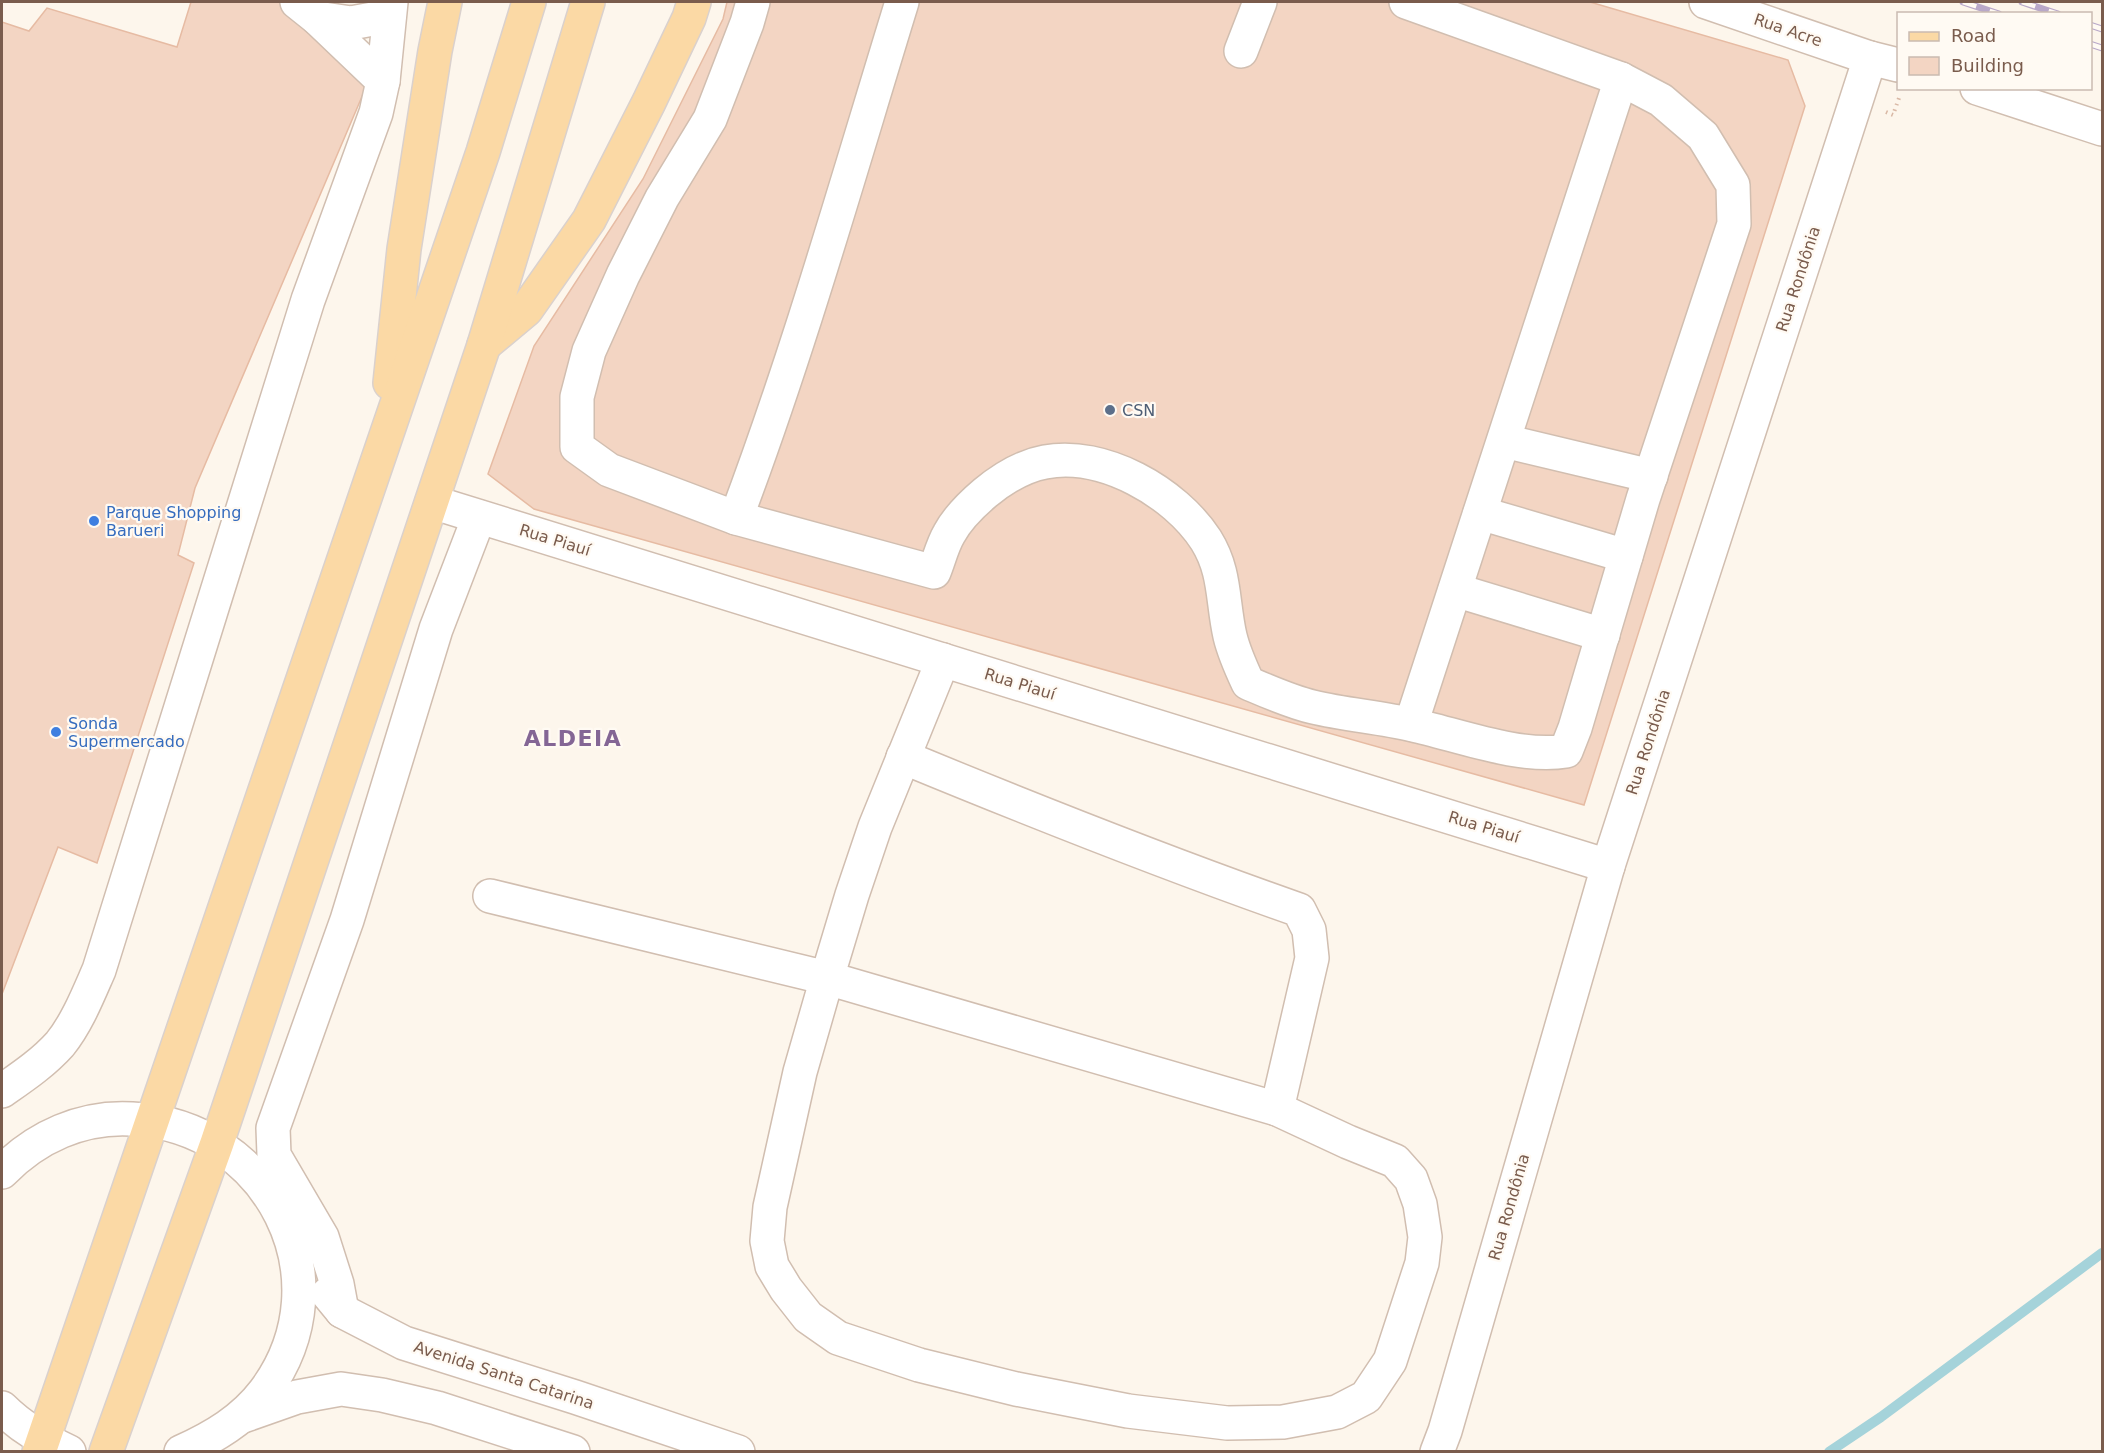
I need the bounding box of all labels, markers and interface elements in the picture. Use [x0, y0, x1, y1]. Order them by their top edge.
street label: Rua Acre [1751, 9, 1825, 51]
legend [1897, 12, 2092, 90]
text: Road [1951, 25, 1996, 46]
text: Building [1951, 55, 2024, 76]
street label: Rua Rondônia [1772, 224, 1824, 334]
place label: CSN [1122, 401, 1155, 420]
marker: CSN [1103, 403, 1117, 417]
place label: Parque Shopping Barueri [106, 503, 241, 540]
marker: Parque Shopping Barueri [87, 514, 101, 528]
street label: Rua Piauí [517, 520, 593, 560]
street label: Rua Piauí [982, 664, 1058, 704]
street label: Rua Rondônia [1622, 687, 1674, 797]
place label: Sonda Supermercado [68, 714, 185, 751]
marker: Sonda Supermercado [49, 725, 63, 739]
district label: ALDEIA [524, 726, 622, 751]
street label: Rua Piauí [1446, 807, 1522, 847]
street label: Rua Rondônia [1485, 1151, 1533, 1263]
street label: Avenida Santa Catarina [412, 1337, 596, 1413]

